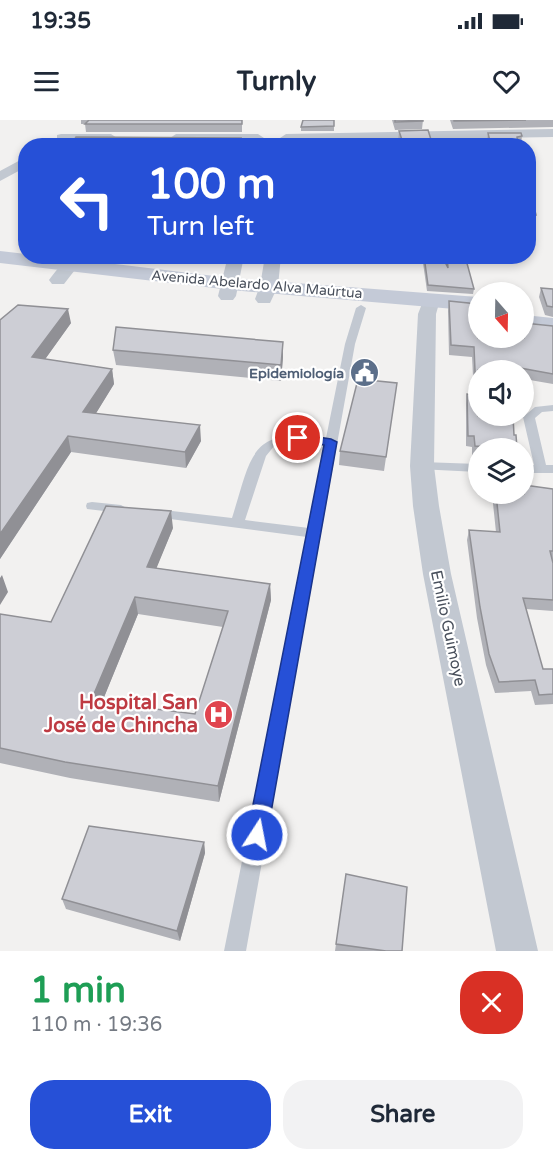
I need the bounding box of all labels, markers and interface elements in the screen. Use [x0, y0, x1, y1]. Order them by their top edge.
text: 19:35 [30, 8, 91, 34]
icon: menu [30, 65, 63, 98]
text: Turnly [237, 65, 316, 98]
icon: heart [490, 65, 523, 98]
text: 100 m [147, 159, 276, 210]
icon: left [48, 162, 126, 240]
text: Turn left [147, 210, 254, 243]
street label: Avenida Abelardo Alva Maúrtua [151, 267, 363, 302]
north arrow [468, 282, 534, 348]
map controls [468, 282, 534, 504]
public building icon: Epidemiología [349, 357, 381, 389]
button: sound [468, 360, 534, 426]
place label: Epidemiología [249, 365, 344, 382]
pin [272, 412, 323, 463]
icon: arrive [281, 421, 314, 454]
button: layers [468, 438, 534, 504]
street label: Emilio Guimoye [426, 568, 470, 688]
place label: Hospital San José de Chincha [43, 691, 198, 738]
hospital icon: Hospital San José de Chincha [203, 698, 235, 730]
position arrow [225, 803, 289, 867]
text: 1 min [30, 969, 126, 1012]
button: close [460, 971, 523, 1034]
text: 110 m · 19:36 [30, 1013, 162, 1037]
button: Exit [30, 1080, 271, 1149]
button: Share [283, 1080, 523, 1149]

